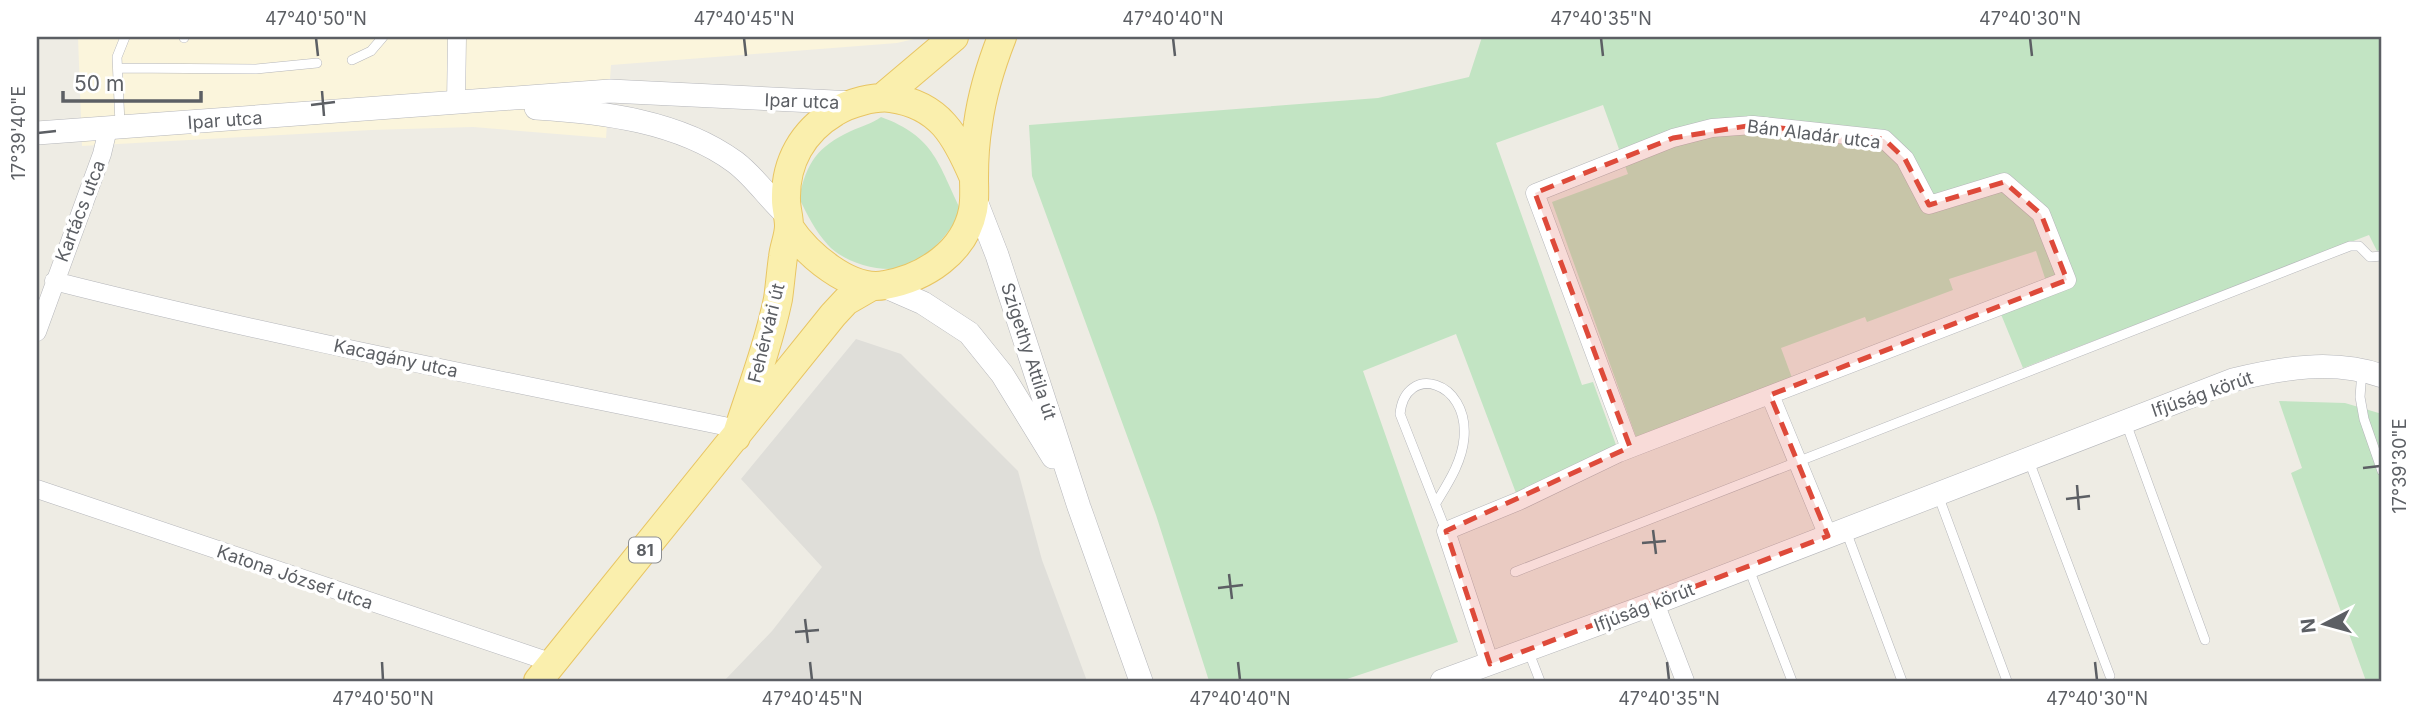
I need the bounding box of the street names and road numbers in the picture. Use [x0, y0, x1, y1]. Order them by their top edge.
street label: Ipar utca [764, 89, 840, 113]
street label: Ipar utca [187, 107, 263, 133]
street label: Bán Aladár utca [1746, 115, 1882, 153]
street label: Kartács utca [51, 157, 109, 265]
street label: Szigethy Attila út [997, 280, 1061, 422]
street label: Fehérvári út [744, 281, 789, 385]
street label: Kacagány utca [332, 335, 460, 381]
street label: Ifjúság körút [2149, 367, 2256, 421]
road number: 81 [629, 538, 661, 562]
street label: Katona József utca [214, 540, 376, 614]
street label: Ifjúság körút [1591, 578, 1697, 636]

